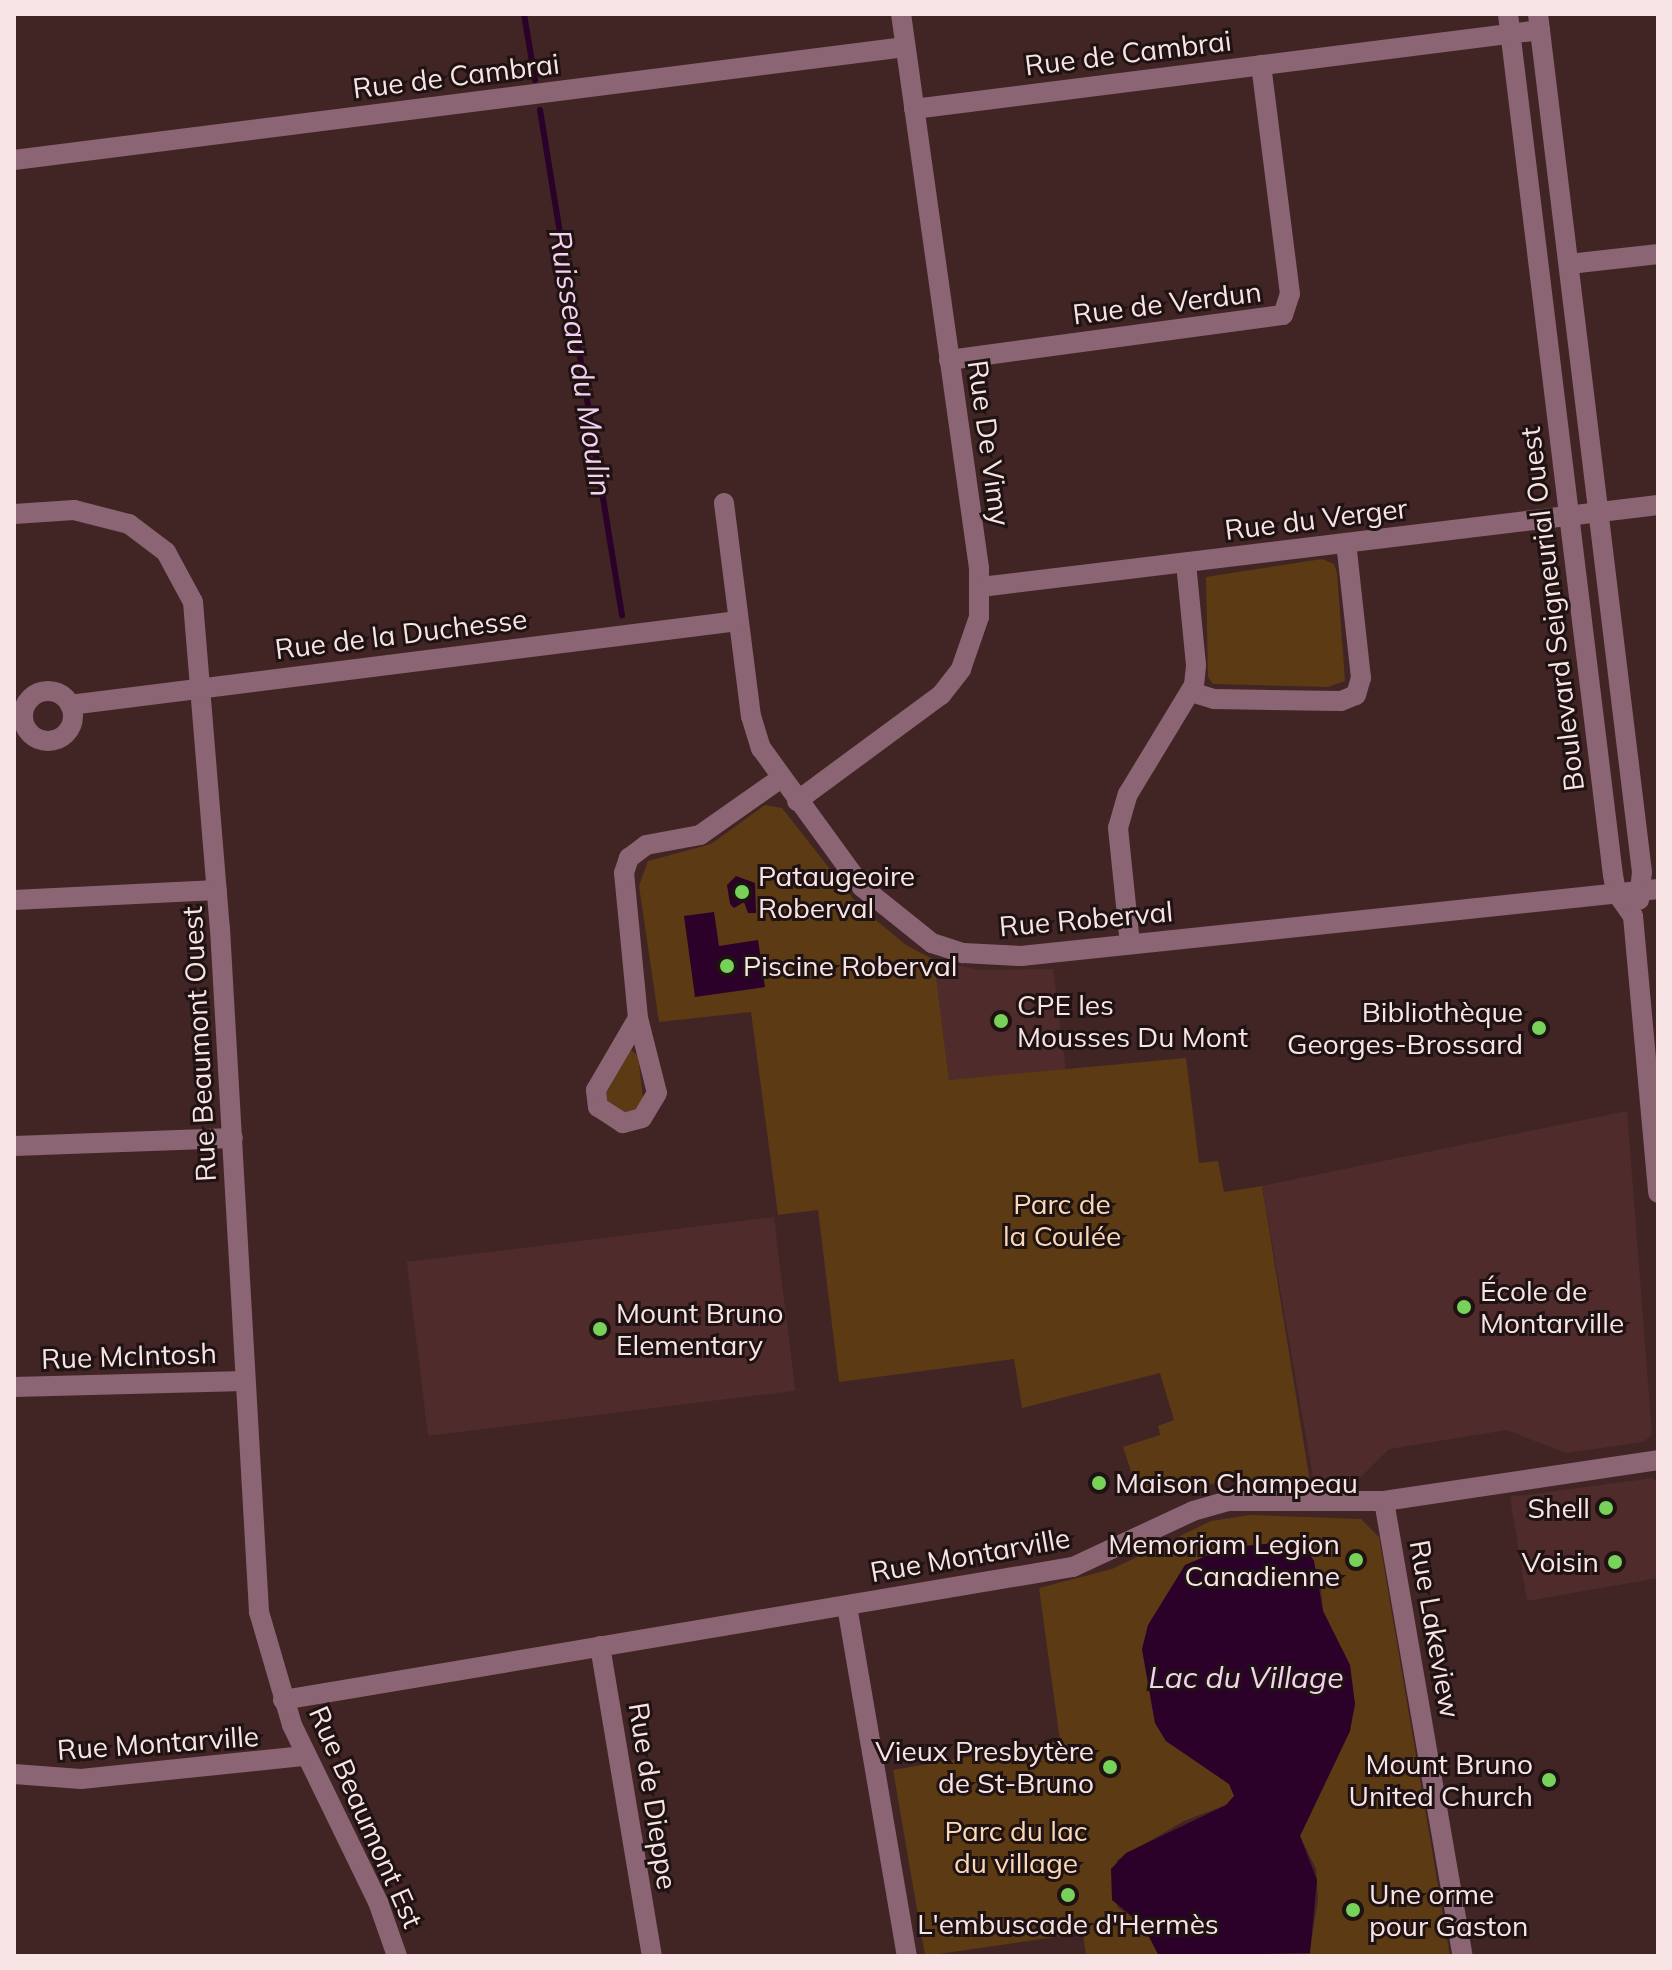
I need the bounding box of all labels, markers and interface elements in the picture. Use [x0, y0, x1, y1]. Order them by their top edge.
street label: Rue de Cambrai [1023, 24, 1233, 82]
street label: Rue de Cambrai [351, 47, 561, 105]
water label: Ruisseau du Moulin [542, 227, 620, 499]
street label: Rue de Verdun [1071, 275, 1263, 331]
street label: Rue De Vimy [961, 358, 1017, 528]
street label: Boulevard Seigneurial Ouest [1513, 425, 1591, 793]
street label: Rue du Verger [1223, 491, 1409, 547]
street label: Rue de la Duchesse [273, 602, 529, 666]
place label: Pataugeoire Roberval [758, 859, 915, 925]
marker: Pataugeoire Roberval [733, 883, 751, 901]
street label: Rue Roberval [998, 895, 1174, 943]
street label: Rue Beaumont Ouest [175, 905, 223, 1183]
place label: Piscine Roberval [743, 949, 957, 983]
marker: Piscine Roberval [718, 957, 736, 975]
place label: CPE les Mousses Du Mont [1017, 988, 1248, 1054]
place label: Bibliothèque Georges-Brossard [1287, 995, 1523, 1061]
marker: CPE les Mousses Du Mont [992, 1012, 1010, 1030]
marker: Bibliothèque Georges-Brossard [1530, 1019, 1548, 1037]
park label: Parc de la Coulée [1003, 1187, 1121, 1253]
place label: École de Montarville [1480, 1274, 1624, 1340]
place label: Mount Bruno Elementary [616, 1296, 783, 1362]
marker: École de Montarville [1455, 1298, 1473, 1316]
marker: Mount Bruno Elementary [591, 1320, 609, 1338]
street label: Rue McIntosh [41, 1336, 217, 1376]
place label: Maison Champeau [1115, 1466, 1358, 1500]
marker: Maison Champeau [1090, 1474, 1108, 1492]
place label: Shell [1528, 1491, 1590, 1525]
marker: Shell [1597, 1499, 1615, 1517]
street label: Rue Montarville [868, 1521, 1072, 1589]
place label: Memoriam Legion Canadienne [1108, 1527, 1340, 1593]
street label: Rue Lakeview [1403, 1537, 1467, 1721]
place label: Voisin [1521, 1545, 1599, 1579]
marker: Memoriam Legion Canadienne [1347, 1551, 1365, 1569]
marker: Voisin [1606, 1553, 1624, 1571]
water label: Lac du Village [1149, 1659, 1343, 1695]
street label: Rue de Dieppe [622, 1700, 684, 1892]
street label: Rue Beaumont Est [302, 1701, 430, 1933]
street label: Rue Montarville [56, 1719, 260, 1767]
place label: Vieux Presbytère de St-Bruno [875, 1734, 1094, 1800]
place label: Mount Bruno United Church [1349, 1747, 1533, 1813]
marker: Vieux Presbytère de St-Bruno [1101, 1758, 1119, 1776]
marker: Mount Bruno United Church [1540, 1771, 1558, 1789]
park label: Parc du lac du village [944, 1814, 1088, 1880]
place label: Une orme pour Gaston [1369, 1877, 1528, 1943]
marker: L'embuscade d'Hermès [1059, 1886, 1077, 1904]
marker: Une orme pour Gaston [1344, 1901, 1362, 1919]
place label: L'embuscade d'Hermès [917, 1907, 1219, 1941]

